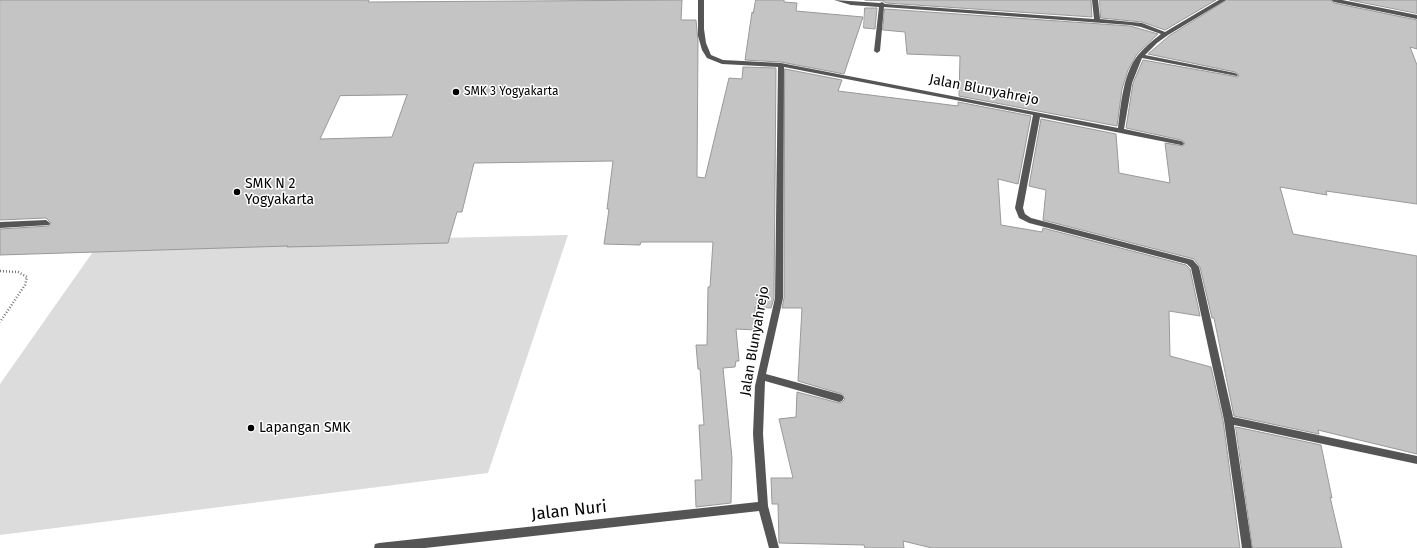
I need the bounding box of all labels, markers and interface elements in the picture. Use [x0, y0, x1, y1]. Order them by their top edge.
street label: Jalan Blunyahrejo [928, 71, 1040, 109]
place label: SMK 3 Yogyakarta [464, 85, 558, 99]
marker: SMK 3 Yogyakarta [451, 87, 461, 97]
place label: SMK N 2 Yogyakarta [245, 176, 314, 208]
marker: SMK N 2 Yogyakarta [232, 187, 242, 197]
street label: Jalan Blunyahrejo [737, 285, 773, 397]
place label: Lapangan SMK [259, 420, 351, 436]
marker: Lapangan SMK [246, 423, 256, 433]
street label: Jalan Nuri [530, 497, 608, 525]

